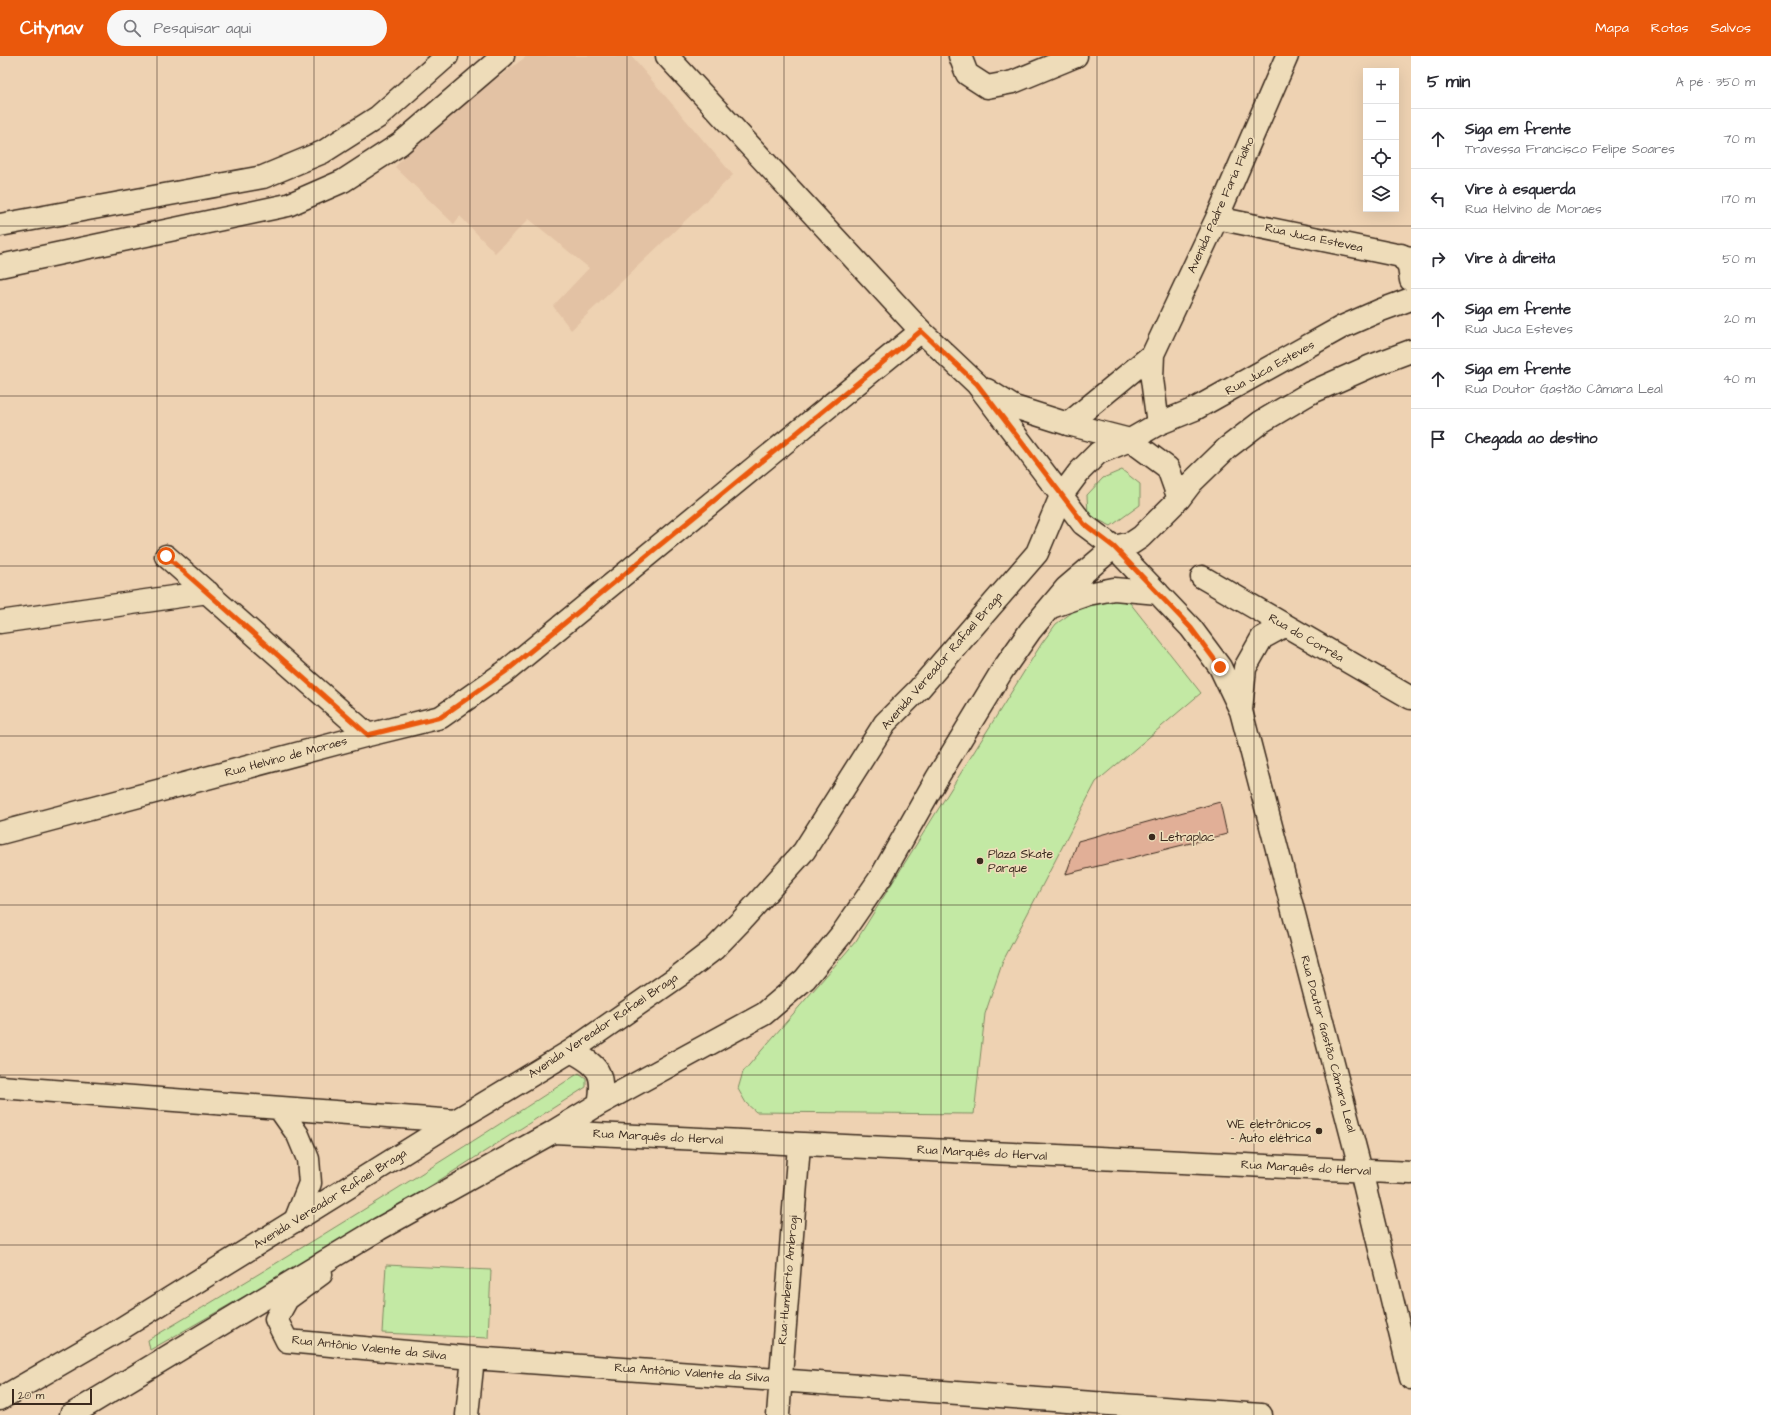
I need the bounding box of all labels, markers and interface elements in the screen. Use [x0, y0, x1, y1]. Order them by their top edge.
search box [107, 10, 387, 46]
text: Citynav [20, 15, 83, 42]
icon: search [121, 17, 143, 39]
text: Pesquisar aqui [153, 18, 251, 39]
text: Mapa [1595, 18, 1629, 38]
text: Rotas [1651, 18, 1689, 38]
text: Salvos [1711, 18, 1751, 38]
map controls [1363, 68, 1399, 212]
button: + [1363, 68, 1399, 104]
text: 5 min [1427, 70, 1470, 94]
text: A pé · 350 m [1676, 73, 1755, 91]
button: − [1363, 104, 1399, 140]
text: Siga em frente [1465, 119, 1571, 140]
icon: ahead [1427, 128, 1449, 150]
text: 70 m [1723, 130, 1755, 148]
street label: Avenida Padre Faria Fialho [1183, 134, 1259, 276]
button: locate [1363, 140, 1399, 176]
text: Travessa Francisco Felipe Soares [1465, 140, 1675, 158]
button: layers [1363, 176, 1399, 212]
text: Vire à esquerda [1465, 179, 1575, 200]
icon: left [1427, 188, 1449, 210]
text: 170 m [1722, 190, 1755, 208]
text: Rua Helvino de Moraes [1465, 200, 1602, 218]
street label: Rua Juca Estevea [1263, 219, 1365, 257]
icon: right [1427, 248, 1449, 270]
text: Vire à direita [1465, 248, 1555, 269]
text: 50 m [1722, 250, 1755, 268]
text: Siga em frente [1465, 299, 1571, 320]
icon: ahead [1427, 308, 1449, 330]
text: 20 m [1724, 310, 1755, 328]
text: Rua Juca Esteves [1465, 320, 1573, 338]
street label: Rua Juca Esteves [1222, 336, 1318, 400]
text: Siga em frente [1465, 359, 1571, 380]
icon: ahead [1427, 368, 1449, 390]
text: 40 m [1723, 370, 1755, 388]
text: Rua Doutor Gastão Câmara Leal [1465, 380, 1663, 398]
icon: arrive [1427, 428, 1449, 450]
text: Chegada ao destino [1465, 428, 1598, 449]
route start [157, 547, 175, 565]
street label: Avenida Vereador Rafael Braga [877, 588, 1007, 734]
street label: Rua do Corrêa [1265, 610, 1347, 666]
route end [1211, 658, 1229, 676]
street label: Rua Helvino de Moraes [223, 732, 349, 782]
place label: Letraplac [1160, 829, 1215, 846]
marker: Letraplac [1147, 832, 1157, 842]
place label: Plaza Skate Parque [988, 846, 1054, 877]
marker: Plaza Skate Parque [975, 856, 985, 866]
street label: Rua Doutor Gastão Câmara Leal [1296, 954, 1360, 1134]
street label: Avenida Vereador Rafael Braga [525, 969, 682, 1083]
place label: WE eletrônicos - Auto elétrica [1227, 1116, 1311, 1147]
street label: Rua Marquês do Herval [593, 1125, 724, 1149]
marker: WE eletrônicos - Auto elétrica [1314, 1126, 1324, 1136]
street label: Rua Marquês do Herval [917, 1141, 1048, 1165]
street label: Avenida Vereador Rafael Braga [250, 1145, 410, 1254]
street label: Rua Marquês do Herval [1241, 1156, 1372, 1180]
street label: Rua Humberto Ambrogi [774, 1214, 803, 1345]
street label: Rua Antônio Valente da Silva [291, 1331, 447, 1365]
street label: Rua Antônio Valente da Silva [614, 1359, 770, 1387]
scale bar [12, 1387, 92, 1406]
text: 20 m [18, 1388, 44, 1403]

